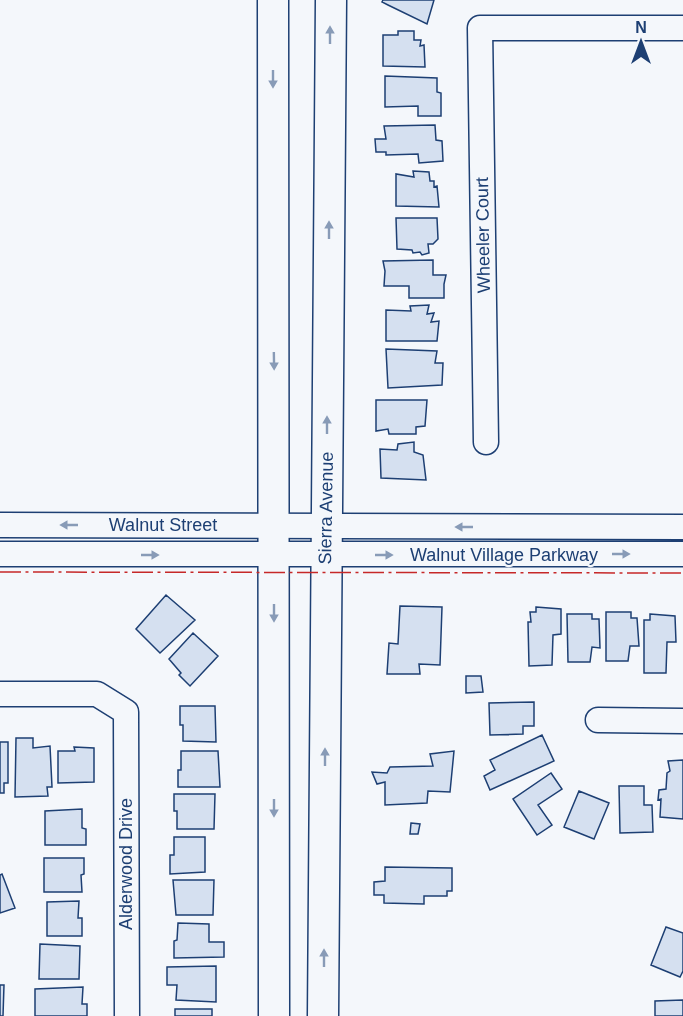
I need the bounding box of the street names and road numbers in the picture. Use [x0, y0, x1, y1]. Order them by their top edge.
street label: Wheeler Court [472, 177, 494, 293]
street label: Sierra Avenue [315, 451, 337, 565]
street label: Walnut Street [109, 515, 217, 535]
street label: Walnut Village Parkway [410, 545, 598, 565]
street label: Alderwood Drive [116, 798, 136, 930]

